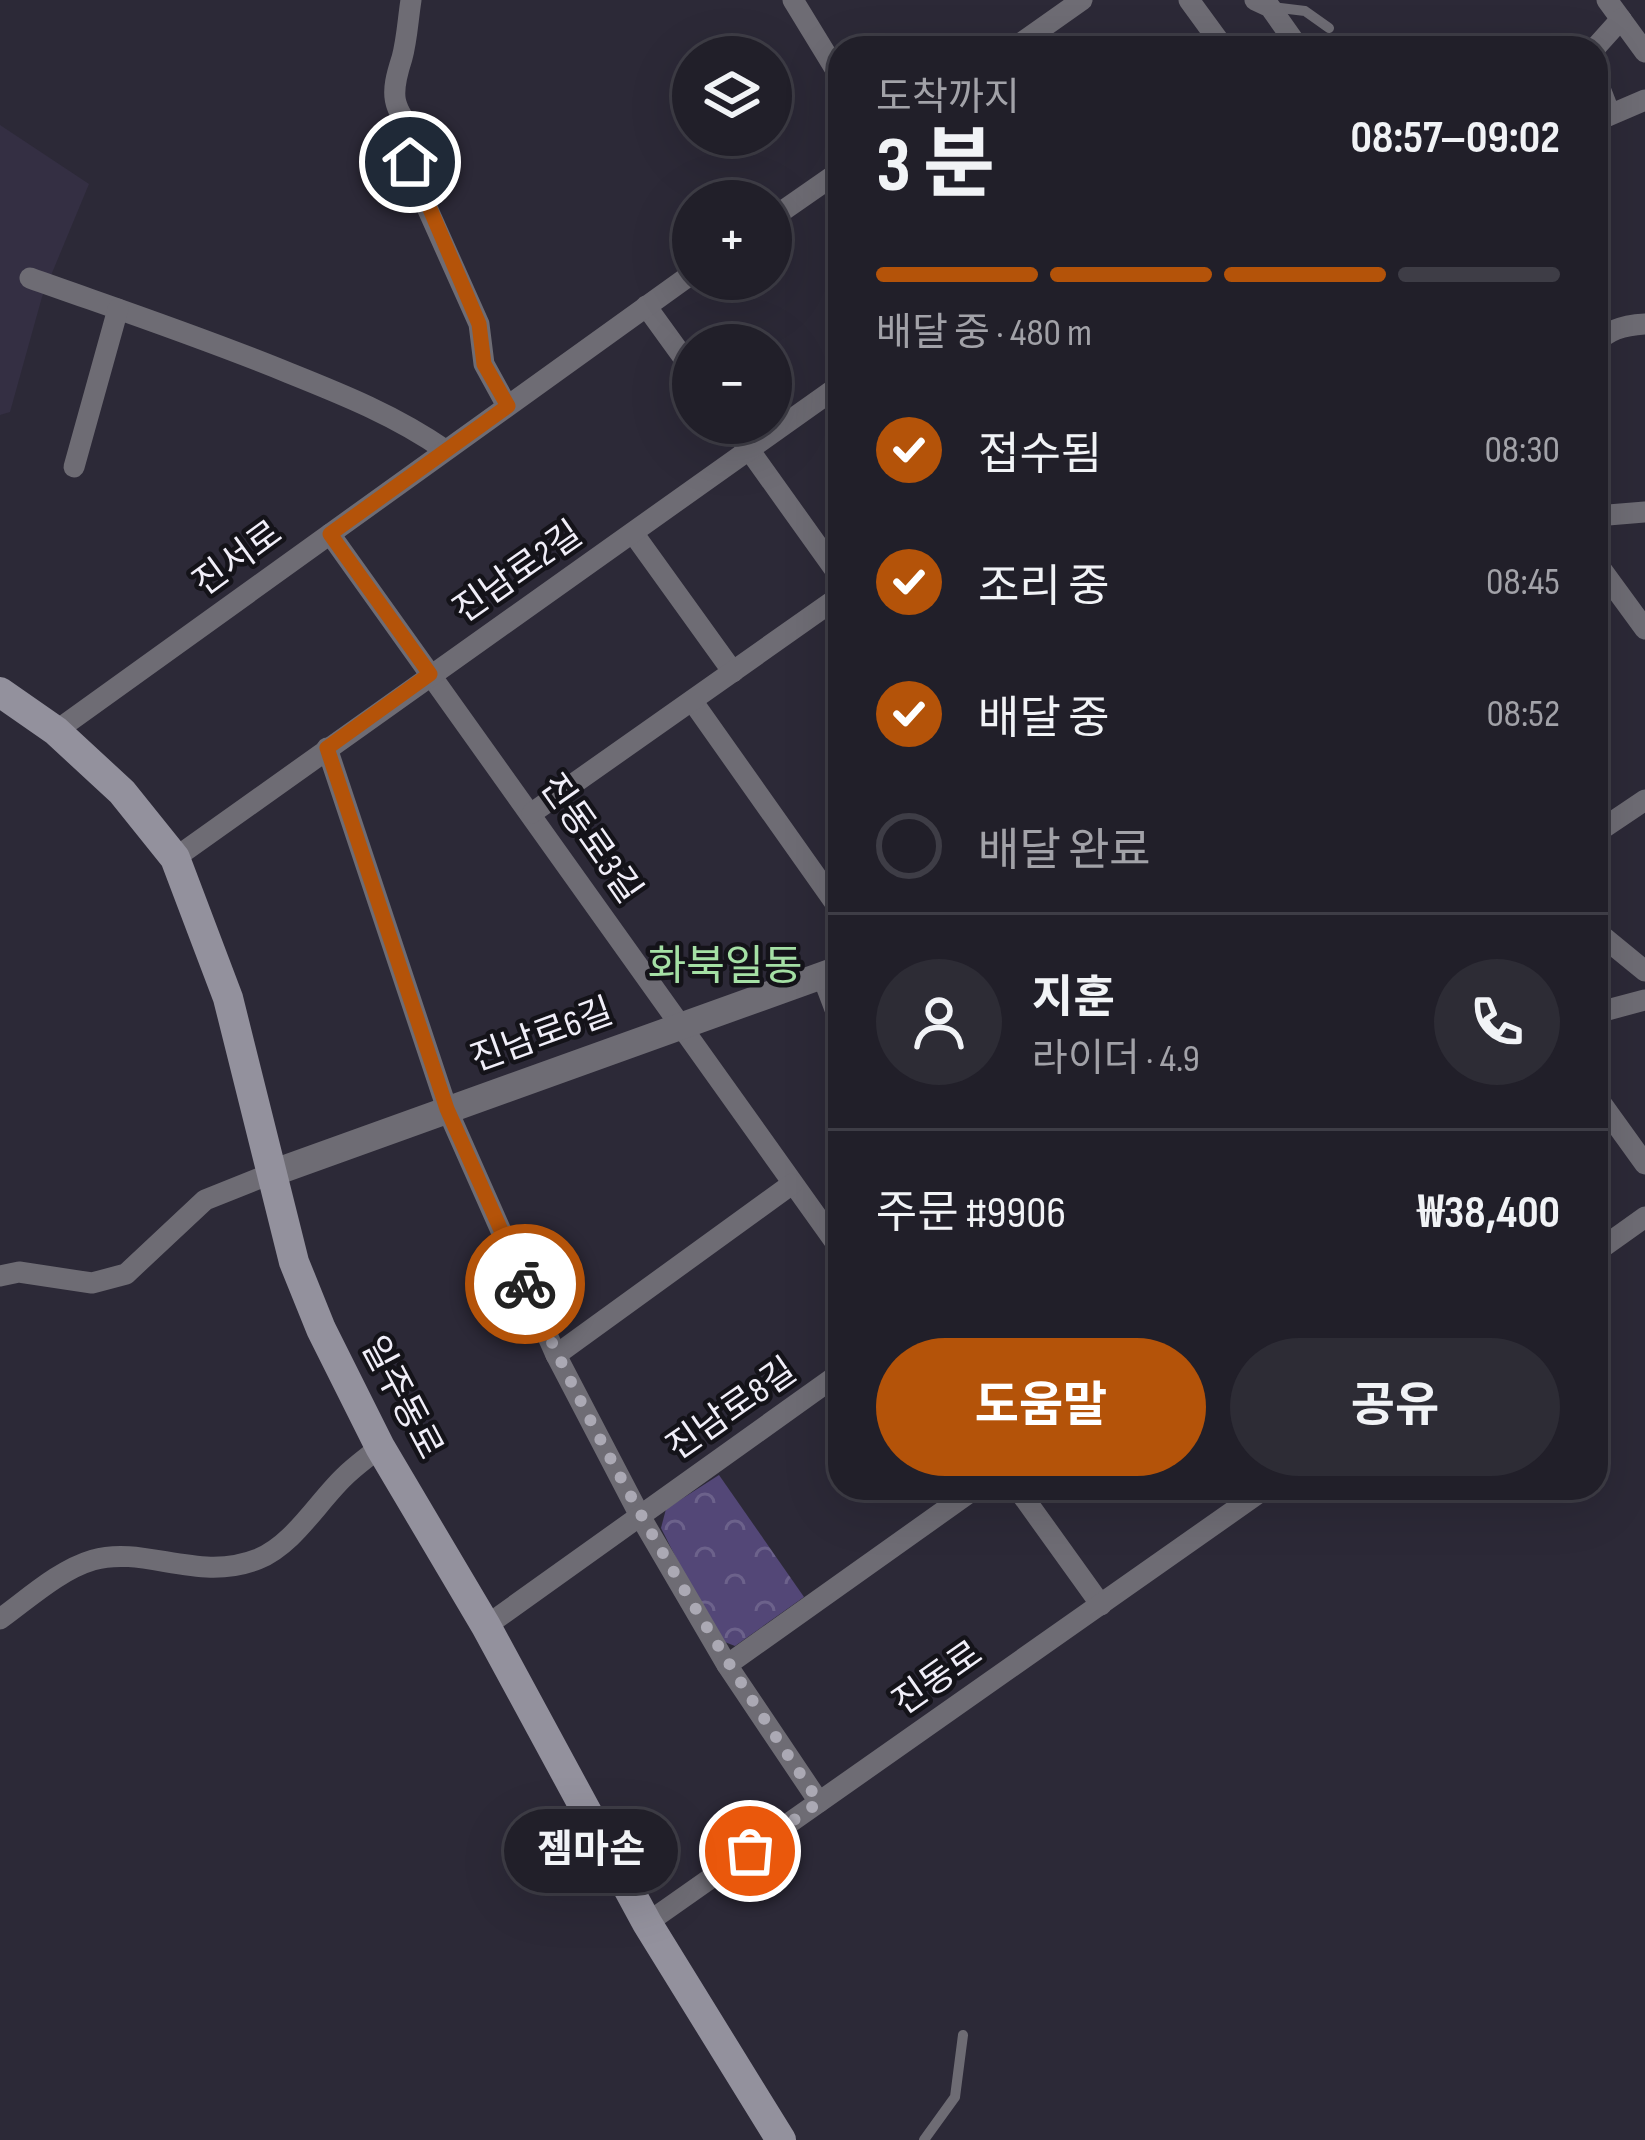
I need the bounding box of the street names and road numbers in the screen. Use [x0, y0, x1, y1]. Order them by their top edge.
street label: 진서로 [185, 512, 291, 606]
street label: 진남로2길 [445, 513, 591, 633]
street label: 진동로3길 [530, 766, 650, 912]
street label: 진남로6길 [465, 990, 619, 1082]
street label: 일주동로 [351, 1329, 451, 1467]
street label: 진남로8길 [659, 1350, 805, 1470]
street label: 진동로 [885, 1633, 991, 1725]

